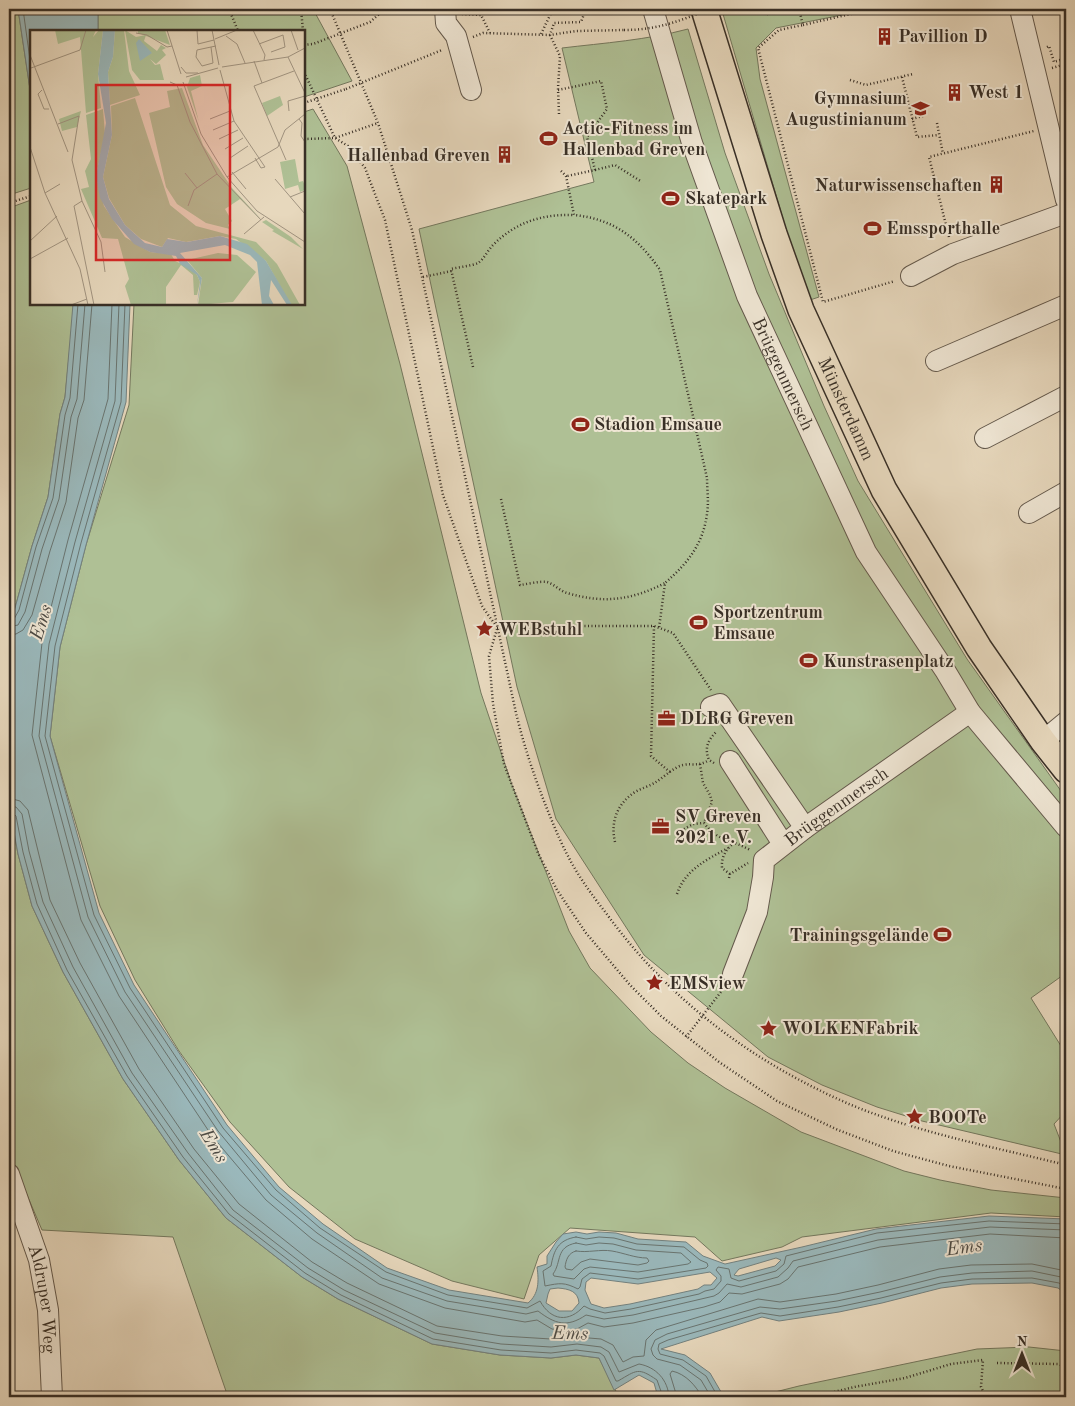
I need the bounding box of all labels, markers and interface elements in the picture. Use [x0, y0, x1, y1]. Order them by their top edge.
building icon: Pavillion D [874, 26, 894, 46]
place label: Pavillion D [898, 28, 988, 46]
inset map [30, 30, 305, 305]
building icon: West 1 [944, 82, 964, 102]
place label: West 1 [968, 84, 1024, 102]
place label: Gymnasium Augustinianum [785, 90, 907, 129]
school or university icon: Gymnasium Augustinianum [911, 98, 931, 118]
place label: Actic-Fitness im Hallenbad Greven [562, 120, 705, 159]
sports icon: Actic-Fitness im Hallenbad Greven [538, 128, 558, 148]
building icon: Hallenbad Greven [494, 145, 514, 165]
place label: Hallenbad Greven [347, 147, 490, 165]
building icon: Naturwissenschaften [986, 175, 1006, 195]
place label: Naturwissenschaften [815, 177, 982, 195]
sports icon: Skatepark [661, 188, 681, 208]
place label: Skatepark [685, 190, 767, 208]
sports icon: Emssporthalle [862, 218, 882, 238]
place label: Emssporthalle [886, 220, 1000, 238]
street label: Brüggenmersch [748, 315, 816, 434]
street label: Münsterdamm [814, 355, 877, 463]
sports icon: Stadion Emsaue [570, 414, 590, 434]
place label: Stadion Emsaue [594, 416, 722, 434]
water label: Ems [28, 602, 57, 644]
place label: Sportzentrum Emsaue [713, 604, 823, 643]
sports icon: Sportzentrum Emsaue [689, 612, 709, 632]
place icon: WEBstuhl [474, 619, 494, 639]
place label: WEBstuhl [498, 621, 583, 639]
sports icon: Kunstrasenplatz [799, 651, 819, 671]
place label: Kunstrasenplatz [823, 653, 954, 671]
office icon: DLRG Greven [656, 708, 676, 728]
place label: DLRG Greven [680, 710, 794, 728]
street label: Brüggenmersch [782, 764, 892, 850]
place label: SV Greven 2021 e.V. [675, 808, 761, 847]
office icon: SV Greven 2021 e.V. [651, 816, 671, 836]
sports icon: Trainingsgelände [933, 925, 953, 945]
place label: Trainingsgelände [789, 927, 929, 945]
place icon: EMSview [645, 973, 665, 993]
place label: EMSview [669, 975, 746, 993]
place icon: WOLKENFabrik [758, 1018, 778, 1038]
place label: WOLKENFabrik [782, 1020, 918, 1038]
place icon: BOOTe [904, 1107, 924, 1127]
place label: BOOTe [928, 1109, 987, 1127]
water label: Ems [195, 1125, 231, 1167]
water label: Ems [944, 1237, 984, 1261]
street label: Aldruper Weg [24, 1242, 58, 1354]
water label: Ems [550, 1325, 588, 1344]
north arrow [998, 1328, 1048, 1378]
text: N [1017, 1335, 1028, 1349]

